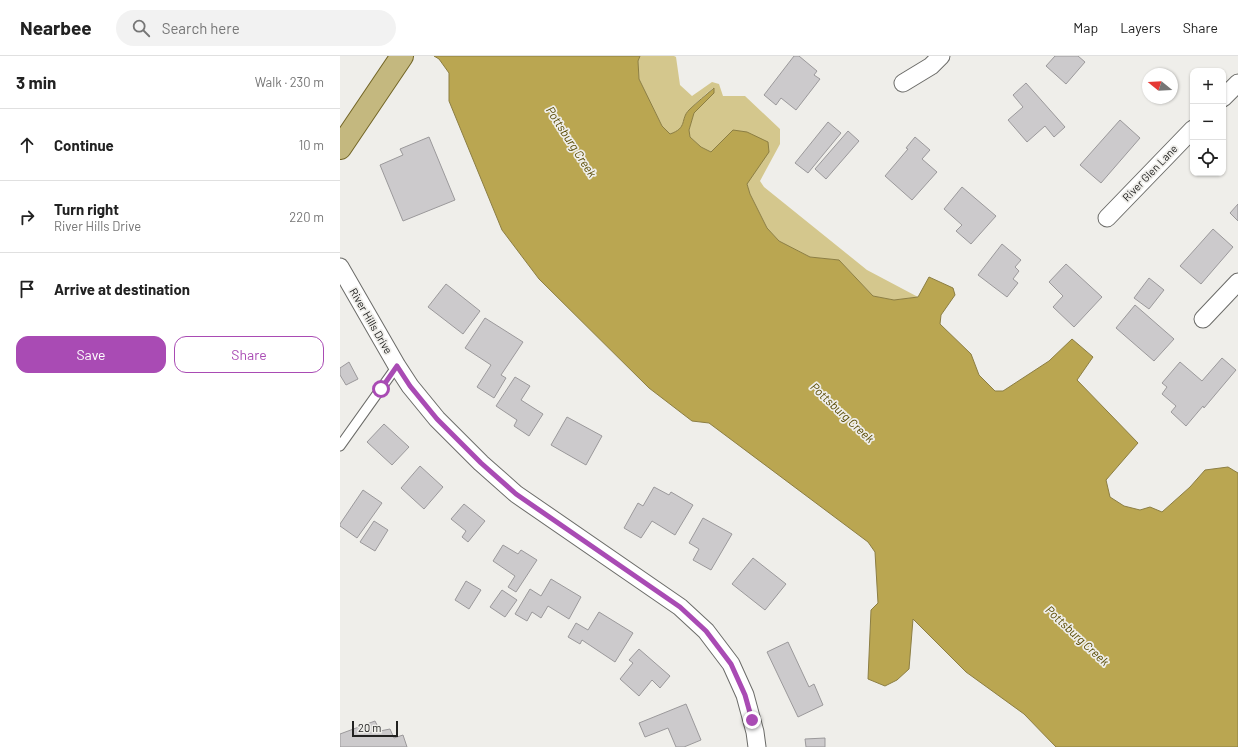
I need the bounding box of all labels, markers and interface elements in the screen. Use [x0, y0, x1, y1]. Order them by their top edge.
search box [116, 10, 396, 46]
text: Nearbee [20, 16, 92, 39]
icon: search [130, 17, 152, 39]
text: Search here [162, 19, 240, 37]
text: Map [1073, 19, 1098, 36]
text: Layers [1120, 19, 1161, 36]
text: Share [1183, 19, 1218, 36]
north arrow [1142, 68, 1178, 104]
map controls [1190, 68, 1226, 176]
button: + [1190, 68, 1226, 104]
text: 3 min [16, 72, 56, 92]
text: Walk · 230 m [255, 74, 324, 90]
water label: Pottsburg Creek [544, 103, 600, 180]
button: − [1190, 104, 1226, 140]
icon: ahead [16, 134, 38, 156]
text: Continue [54, 136, 114, 154]
text: 10 m [299, 137, 324, 153]
button: locate [1190, 140, 1226, 176]
street label: River Glen Lane [1119, 142, 1180, 204]
text: Turn right [54, 200, 119, 218]
icon: right [16, 206, 38, 228]
text: 220 m [289, 209, 324, 225]
text: River Hills Drive [54, 218, 141, 234]
icon: arrive [16, 278, 38, 300]
text: Arrive at destination [54, 280, 190, 298]
street label: River Hills Drive [347, 286, 396, 356]
button: Save [16, 336, 166, 373]
button: Share [174, 336, 324, 373]
water label: Pottsburg Creek [808, 379, 877, 445]
route start [372, 380, 390, 398]
water label: Pottsburg Creek [1043, 602, 1112, 668]
route end [743, 711, 761, 729]
scale bar [352, 719, 398, 738]
text: 20 m [358, 721, 381, 734]

